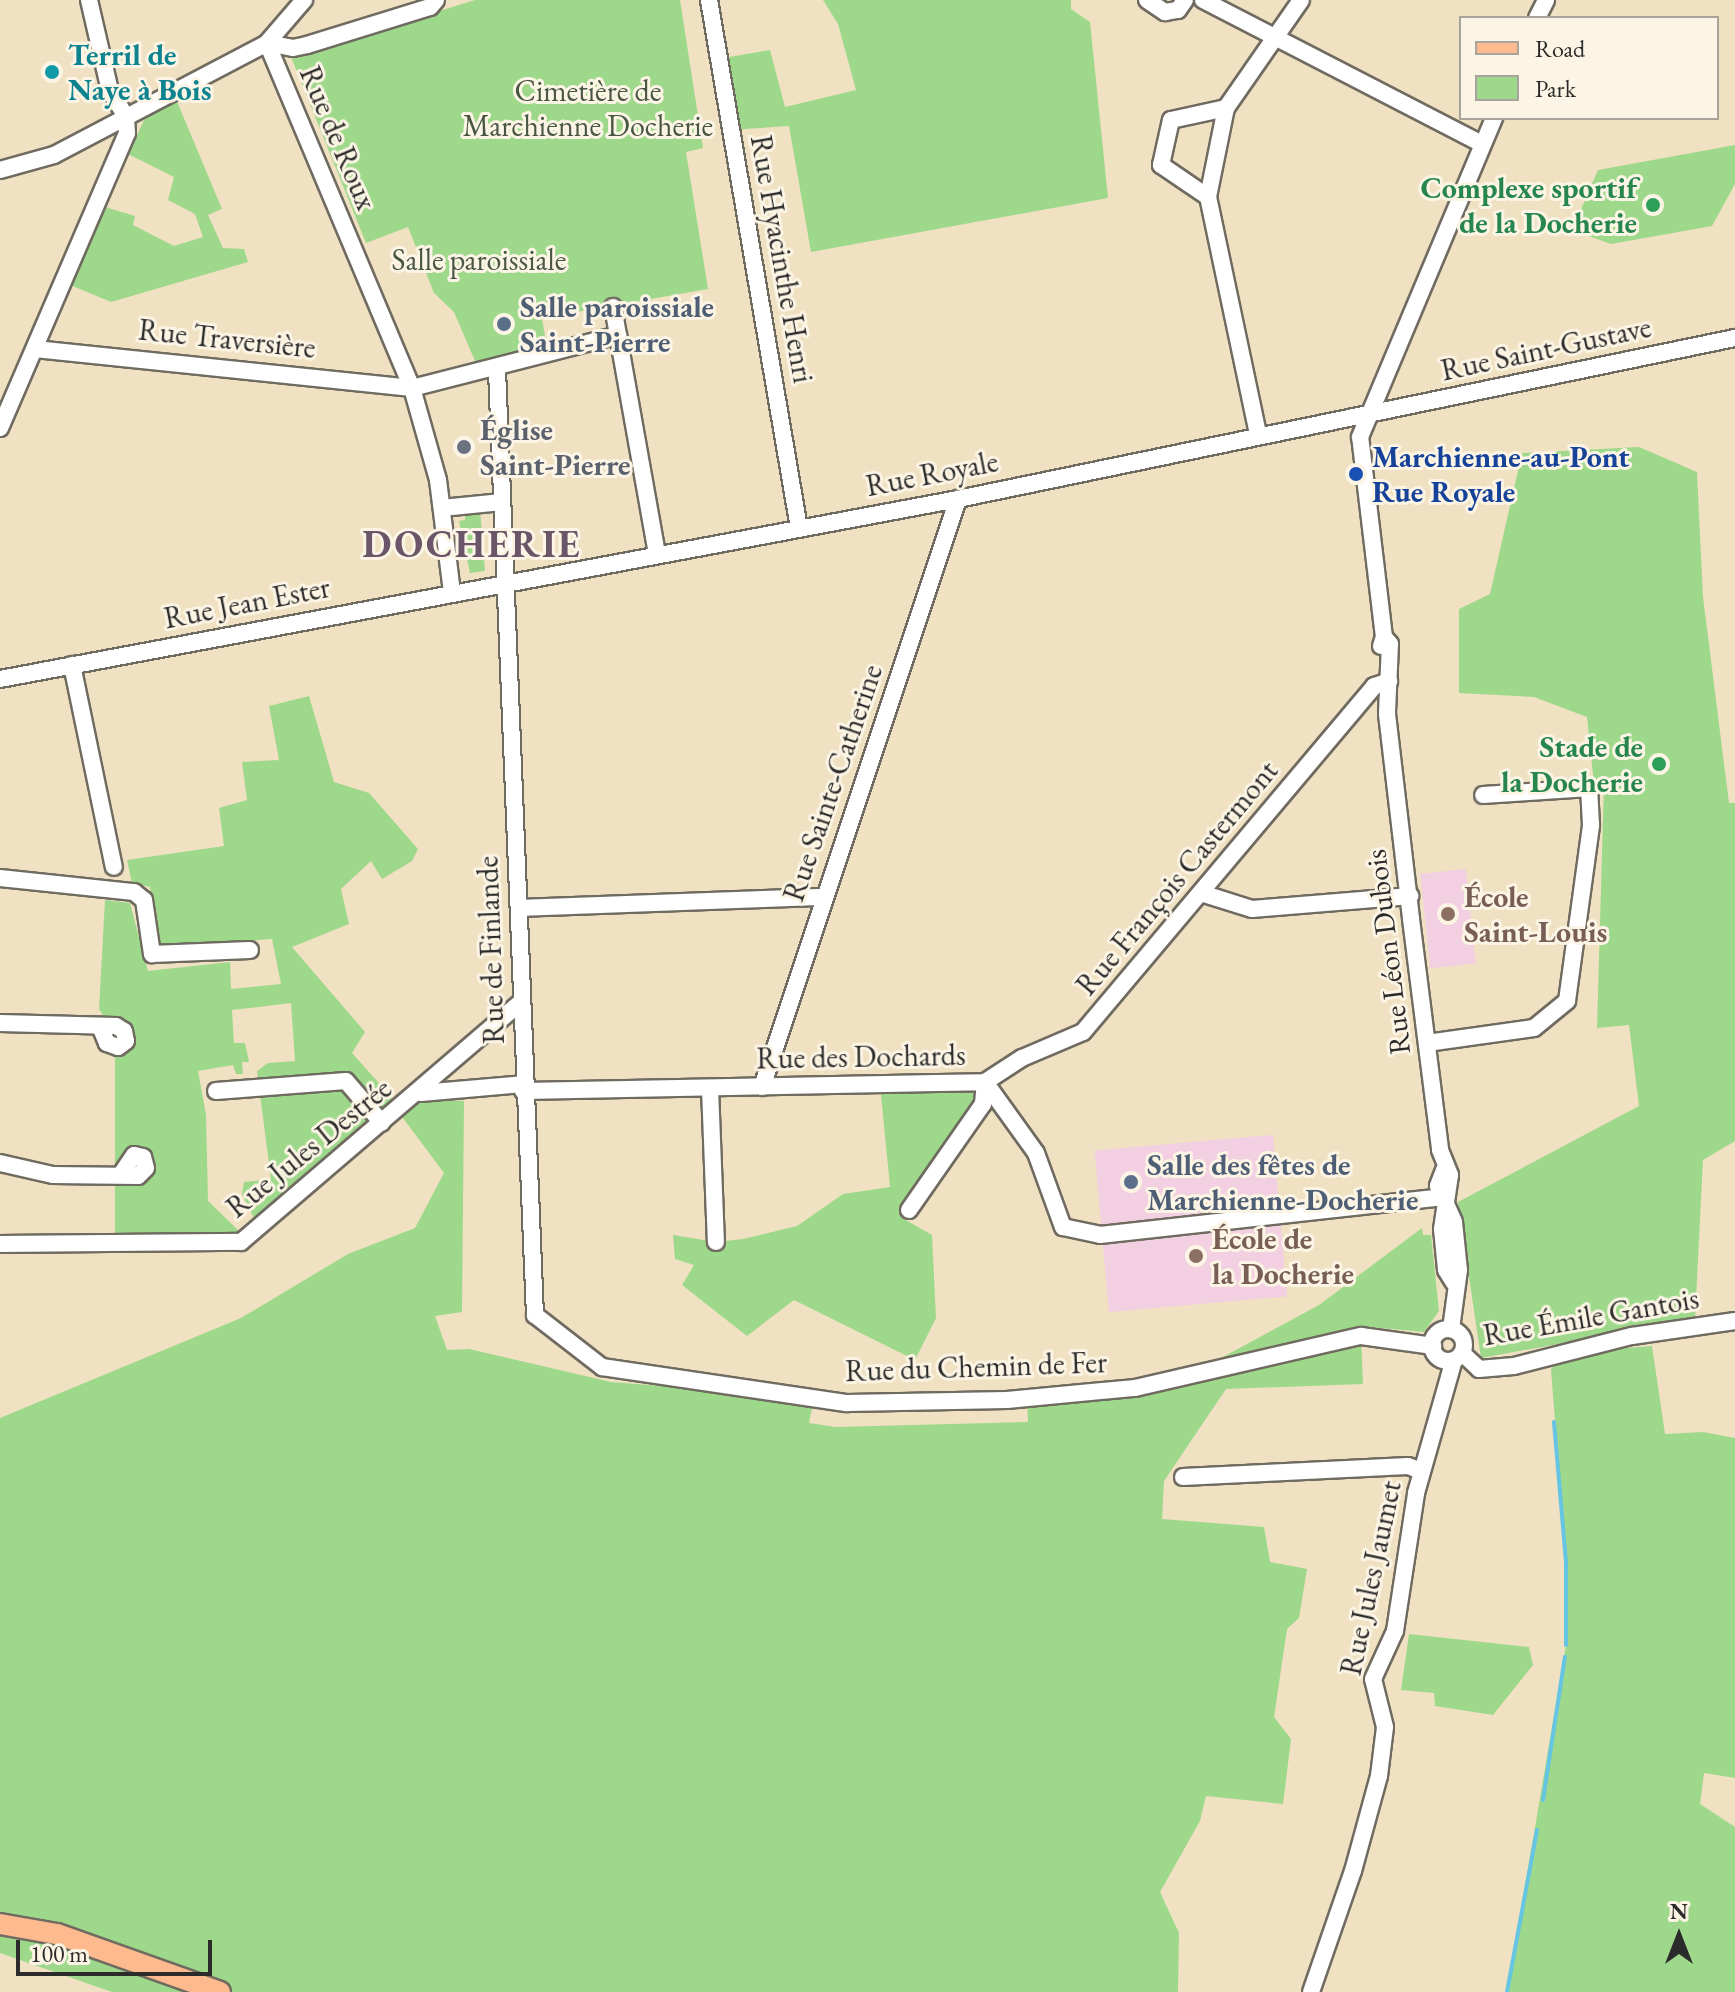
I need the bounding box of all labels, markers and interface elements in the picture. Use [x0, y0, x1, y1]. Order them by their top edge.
legend [1459, 16, 1719, 120]
text: Road [1535, 33, 1585, 64]
place label: Terril de Naye à Bois [68, 37, 211, 108]
street label: Rue de Roux [292, 61, 384, 215]
marker: Terril de Naye à Bois [43, 63, 61, 81]
park label: Cimetière de Marchienne Docherie [463, 73, 713, 144]
text: Park [1535, 73, 1576, 104]
street label: Rue Hyacinthe Henri [742, 132, 822, 386]
place label: Complexe sportif de la Docherie [1420, 170, 1637, 240]
marker: Complexe sportif de la Docherie [1644, 196, 1662, 214]
park label: Salle paroissiale [392, 242, 566, 278]
place label: Salle paroissiale Saint-Pierre [520, 289, 714, 360]
street label: Rue Saint-Gustave [1438, 309, 1654, 389]
street label: Rue Traversière [137, 312, 317, 366]
marker: Salle paroissiale Saint-Pierre [495, 315, 513, 333]
place label: Église Saint-Pierre [480, 412, 631, 482]
marker: Église Saint-Pierre [455, 438, 473, 456]
place label: Marchienne-au-Pont Rue Royale [1372, 439, 1630, 510]
street label: Rue Royale [863, 444, 1001, 504]
marker: Marchienne-au-Pont Rue Royale [1347, 465, 1365, 483]
district label: DOCHERIE [362, 521, 582, 567]
street label: Rue Jean Ester [161, 569, 333, 637]
street label: Rue Sainte-Catherine [776, 660, 890, 906]
place label: Stade de la Docherie [1501, 729, 1643, 800]
street label: Rue François Castermont [1068, 753, 1286, 1003]
marker: Stade de la Docherie [1650, 755, 1668, 773]
street label: Rue Léon Dubois [1358, 847, 1418, 1057]
street label: Rue de Finlande [470, 855, 512, 1045]
place label: École Saint-Louis [1464, 879, 1607, 950]
marker: École Saint-Louis [1439, 905, 1457, 923]
street label: Rue des Dochards [756, 1037, 966, 1077]
street label: Rue Jules Destrée [219, 1070, 399, 1226]
place label: Salle des fêtes de Marchienne-Docherie [1147, 1147, 1418, 1218]
marker: Salle des fêtes de Marchienne-Docherie [1122, 1173, 1140, 1191]
place label: École de la Docherie [1212, 1221, 1354, 1292]
marker: École de la Docherie [1187, 1247, 1205, 1265]
street label: Rue Émile Gantois [1480, 1280, 1702, 1354]
street label: Rue du Chemin de Fer [844, 1344, 1108, 1390]
street label: Rue Jules Jaumet [1333, 1477, 1409, 1679]
north arrow [1639, 1896, 1719, 1976]
text: N [1670, 1897, 1688, 1926]
scale bar [20, 1924, 216, 1974]
text: 100 m [30, 1938, 88, 1969]

